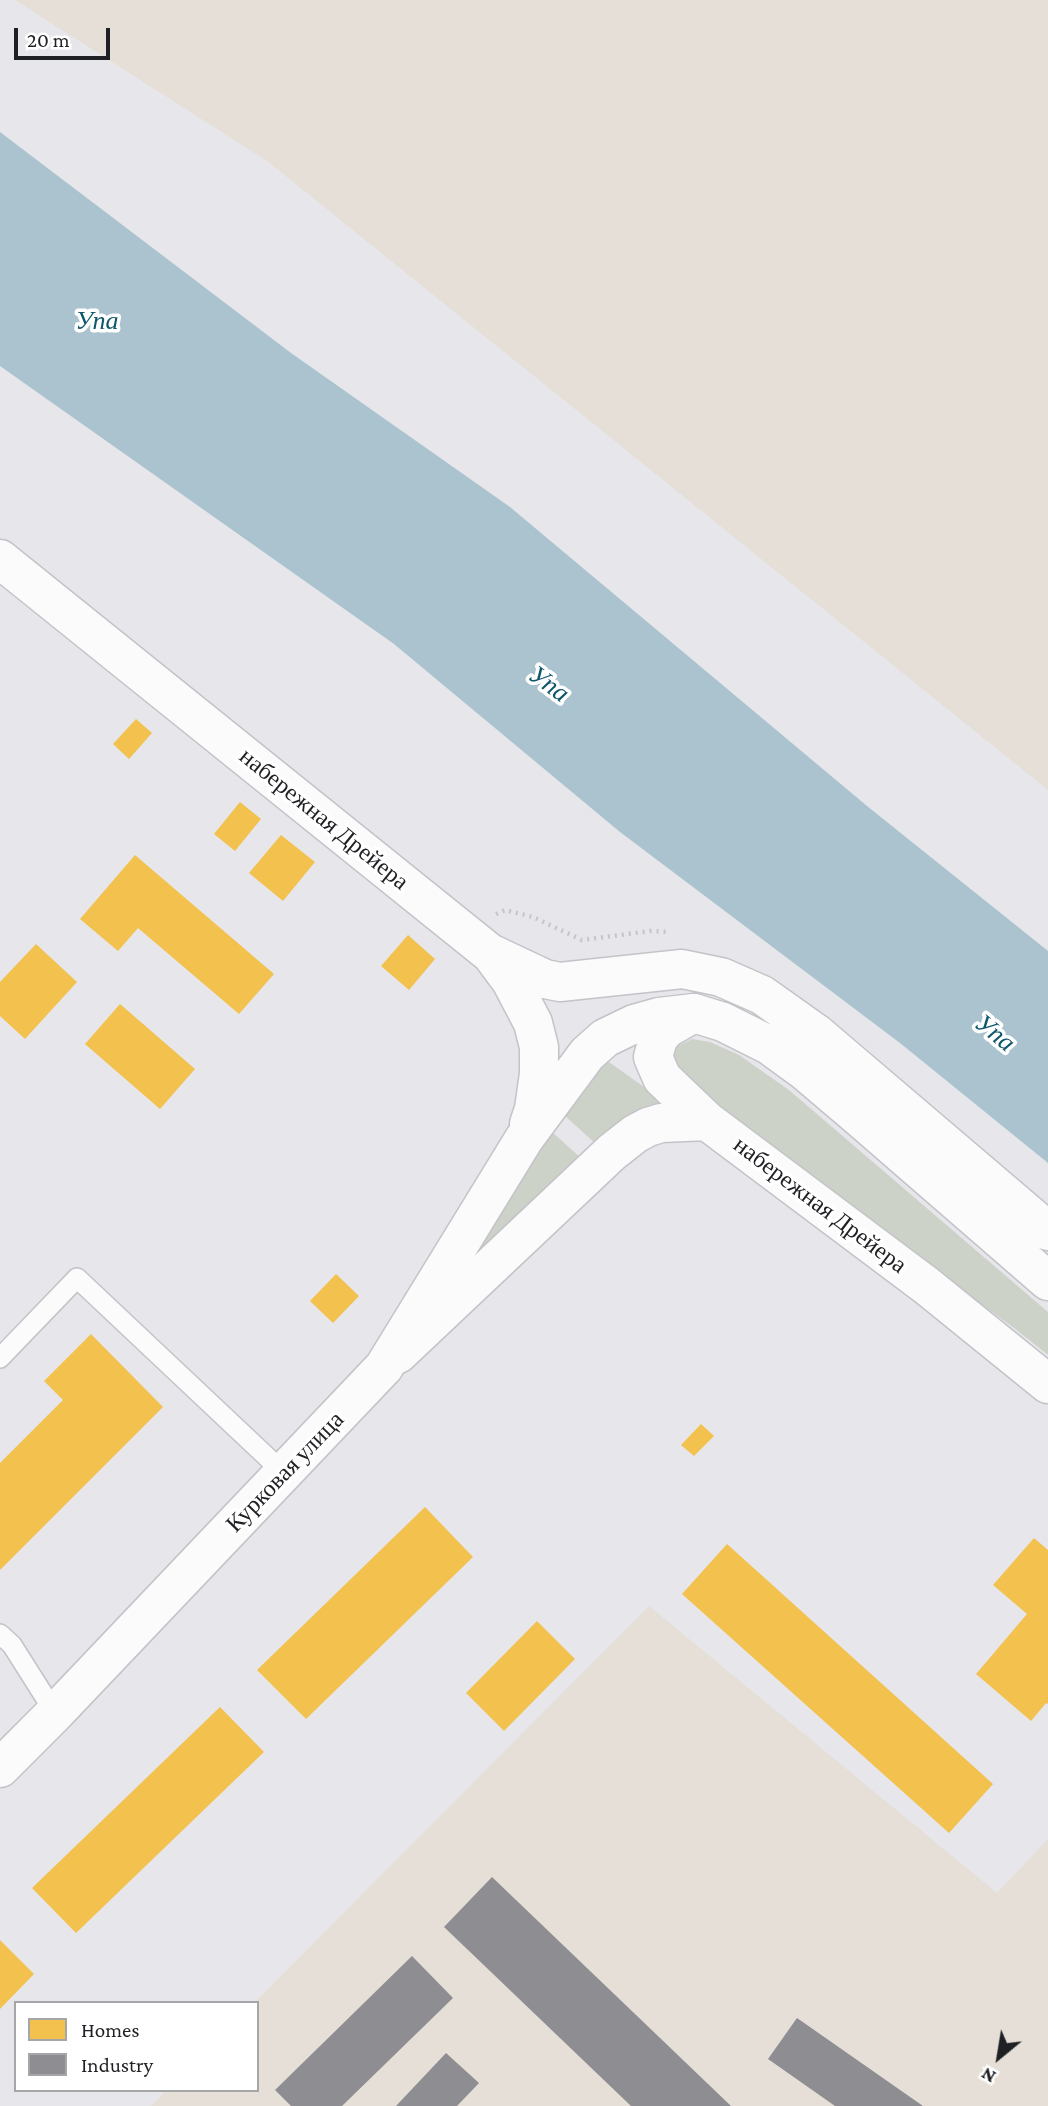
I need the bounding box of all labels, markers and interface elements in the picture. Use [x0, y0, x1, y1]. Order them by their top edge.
scale bar [18, 14, 114, 58]
text: 20 m [27, 28, 70, 52]
water label: Упа [76, 305, 118, 337]
water label: Упа [523, 659, 575, 709]
street label: набережная Дрейера [234, 742, 414, 896]
water label: Упа [969, 1007, 1021, 1059]
street label: набережная Дрейера [728, 1130, 912, 1280]
street label: Курковая улица [220, 1405, 350, 1539]
legend [14, 2001, 259, 2092]
text: Homes [81, 2018, 140, 2042]
north arrow [964, 2022, 1034, 2092]
text: Industry [81, 2053, 153, 2077]
text: N [977, 2063, 999, 2088]

